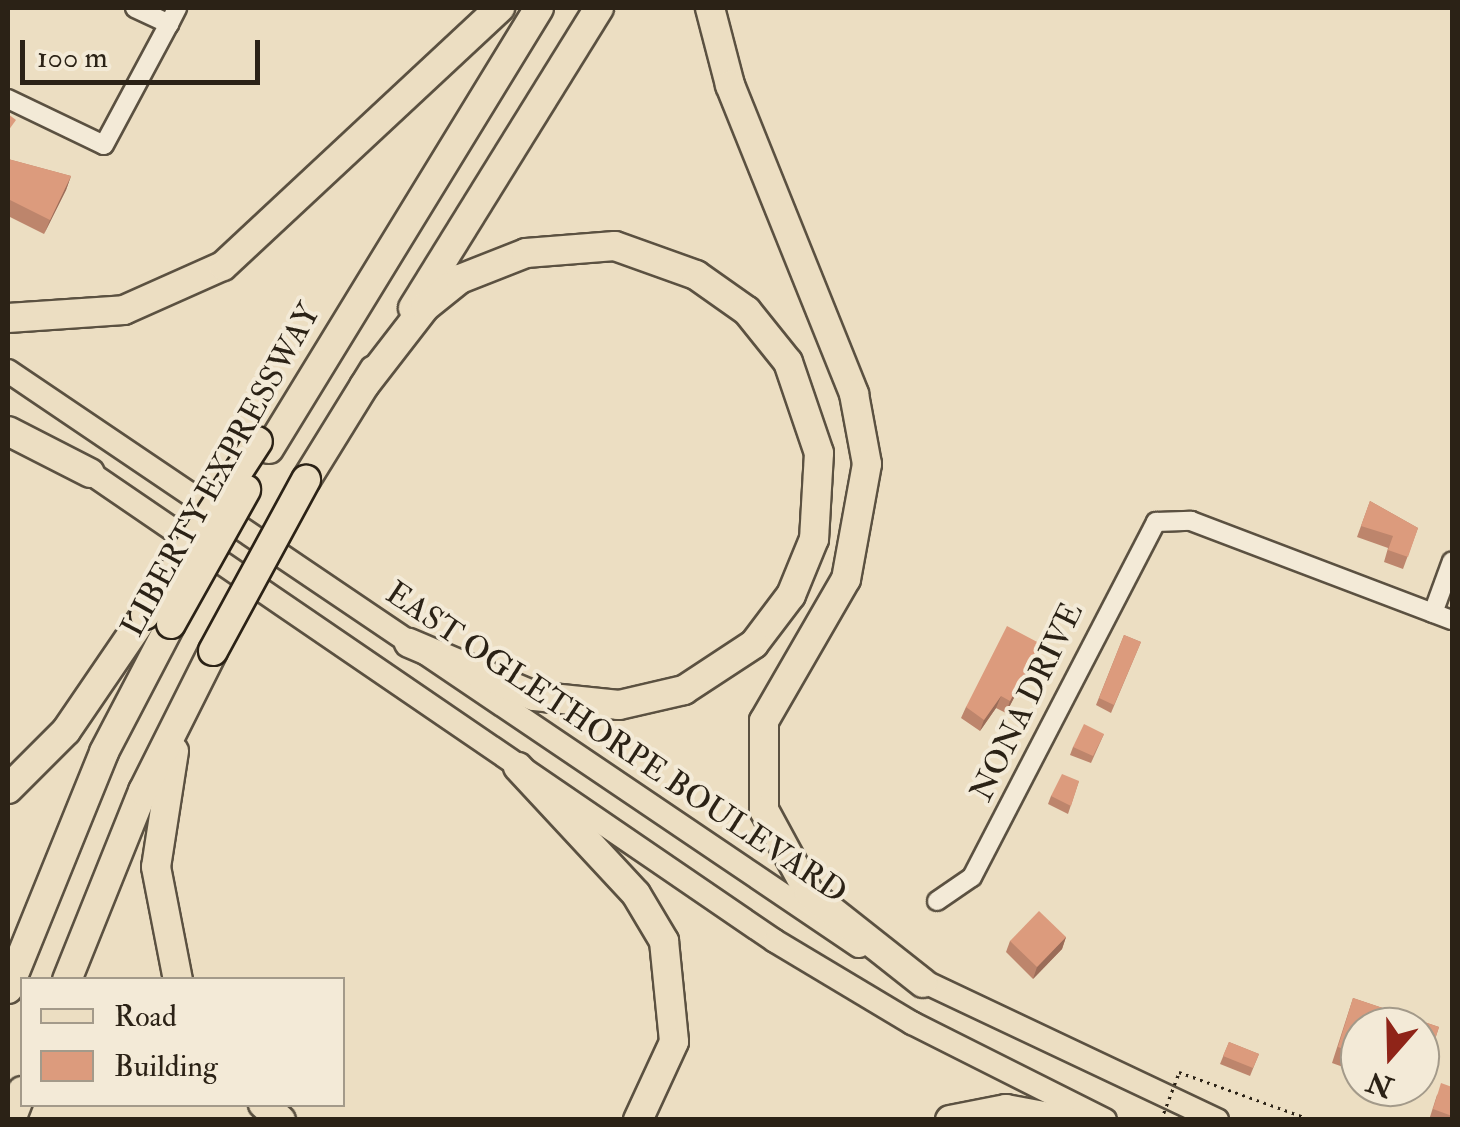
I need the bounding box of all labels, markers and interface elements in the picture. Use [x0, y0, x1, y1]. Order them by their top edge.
scale bar [25, 20, 265, 82]
text: 100 m [37, 39, 108, 76]
street label: LIBERTY EXPRESSWAY [113, 297, 329, 643]
street label: EAST OGLETHORPE BOULEVARD [378, 574, 854, 912]
street label: NONA DRIVE [962, 597, 1092, 807]
legend [20, 977, 345, 1107]
text: Road [114, 998, 177, 1035]
north arrow [1340, 1007, 1440, 1107]
text: Building [114, 1048, 218, 1085]
text: N [1362, 1063, 1398, 1105]

